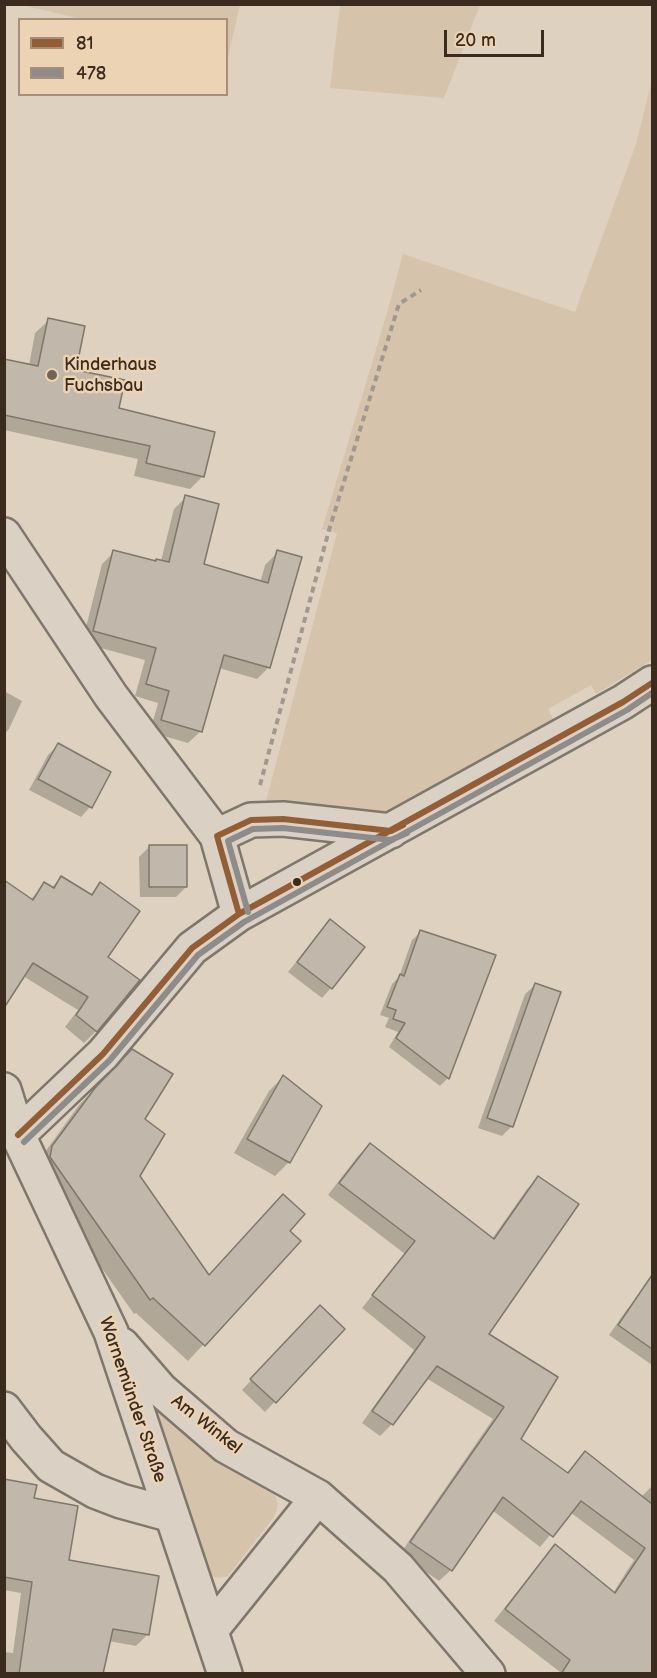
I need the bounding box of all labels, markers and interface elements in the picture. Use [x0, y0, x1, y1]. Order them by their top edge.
legend [18, 18, 228, 96]
scale bar [447, 18, 548, 56]
text: 20 m [455, 30, 496, 51]
text: 81 [76, 33, 93, 54]
text: 478 [76, 63, 106, 84]
place label: Kinderhaus Fuchsbau [64, 354, 157, 397]
marker: Kinderhaus Fuchsbau [45, 368, 59, 382]
unlabelled marker [291, 876, 303, 888]
street label: Warnemünder Straße [93, 1314, 171, 1486]
street label: Am Winkel [166, 1391, 246, 1459]

